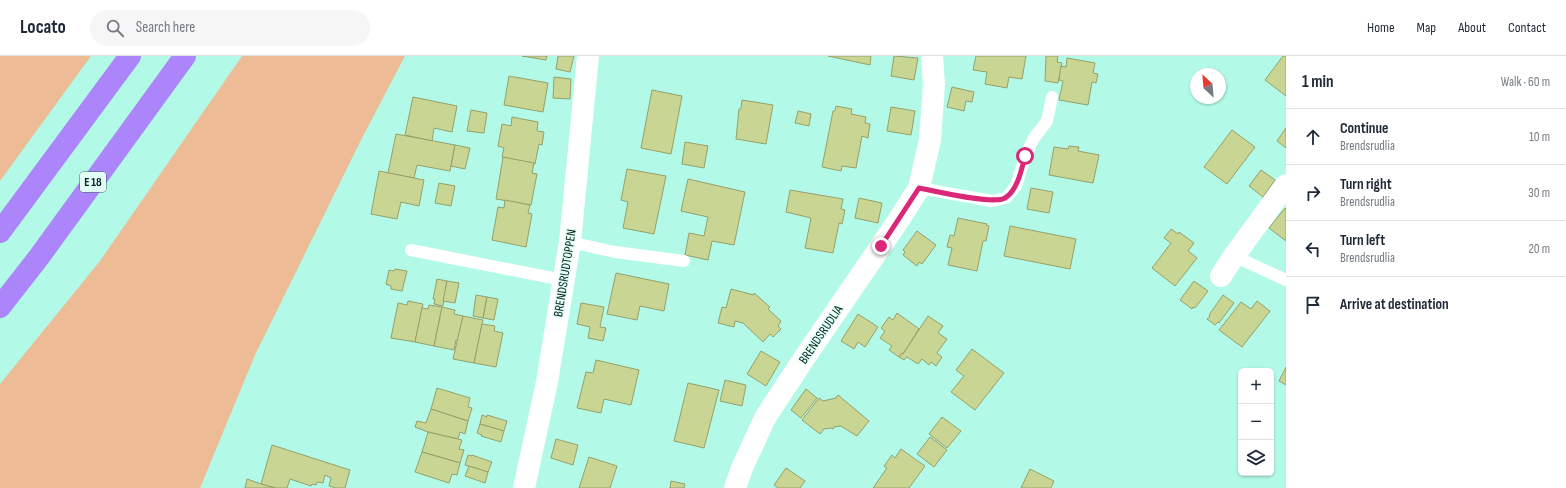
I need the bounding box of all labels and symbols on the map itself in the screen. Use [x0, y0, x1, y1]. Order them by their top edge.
north arrow [1190, 68, 1226, 104]
route start [1016, 147, 1034, 165]
road number: E 18 [80, 172, 106, 192]
street label: BRENDSRUDTOPPEN [550, 228, 580, 318]
route end [872, 237, 890, 255]
street label: BRENDSRUDLIA [795, 302, 847, 367]

